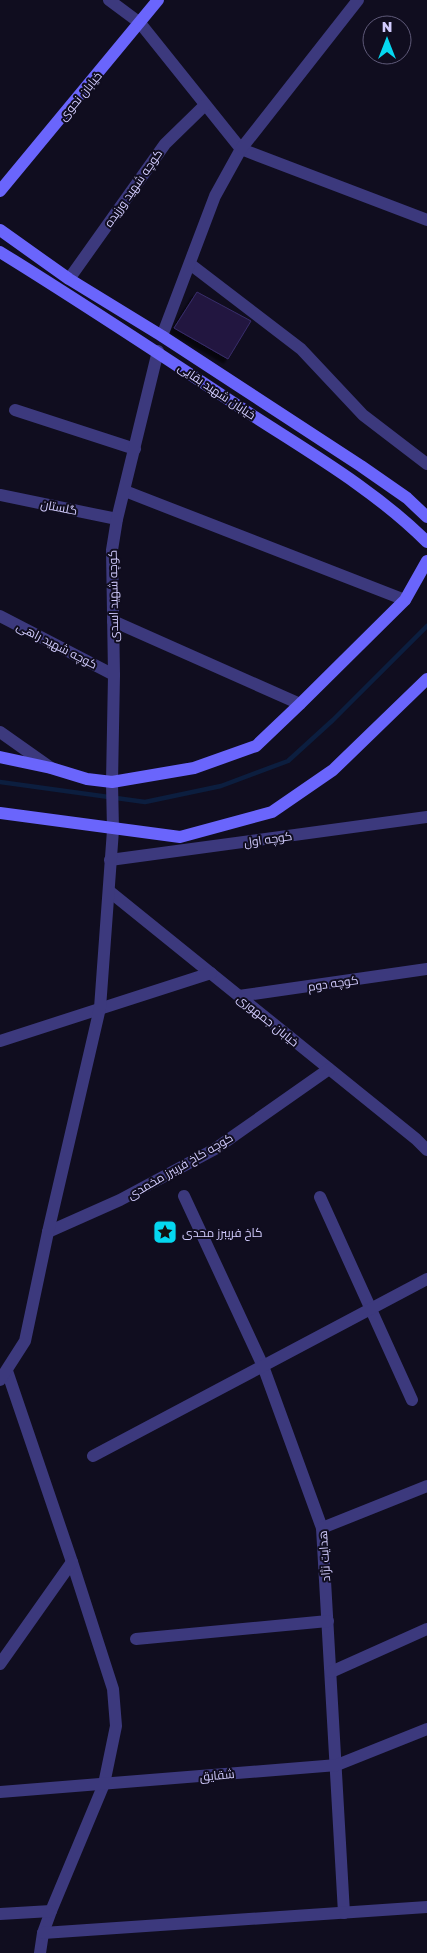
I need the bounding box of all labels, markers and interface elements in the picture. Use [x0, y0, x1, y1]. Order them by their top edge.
north arrow [362, 15, 412, 65]
text: N [382, 18, 392, 35]
street label: خیابان نحوی [55, 68, 105, 124]
street label: کوچه شهید ورزیده [101, 146, 167, 231]
street label: خیابان شهید بقایی [175, 359, 259, 423]
street label: گلستان [39, 496, 79, 518]
street label: کوچه شهید اسدی [105, 550, 123, 642]
street label: کوچه شهید راهی [13, 618, 100, 674]
street label: کوچه اول [243, 828, 293, 852]
street label: کوچه دوم [307, 972, 360, 996]
street label: خیابان جمهوری [234, 991, 302, 1049]
street label: کوچه کاخ فریبرز مخمدی [124, 1130, 237, 1204]
place icon: کاخ فریبرز محدی [152, 1219, 178, 1245]
place label: کاخ فریبرز محدی [182, 1225, 263, 1241]
street label: هدایت نژاد [315, 1530, 333, 1582]
street label: شقایق [199, 1766, 235, 1784]

